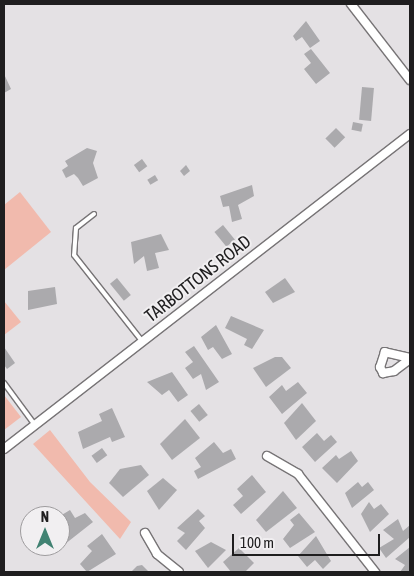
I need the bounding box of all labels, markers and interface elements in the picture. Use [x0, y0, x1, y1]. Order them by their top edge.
street label: TARBOTTONS ROAD [141, 231, 255, 327]
north arrow [20, 506, 70, 556]
text: N [41, 509, 49, 525]
scale bar [234, 524, 382, 556]
text: 100 m [240, 534, 274, 551]

